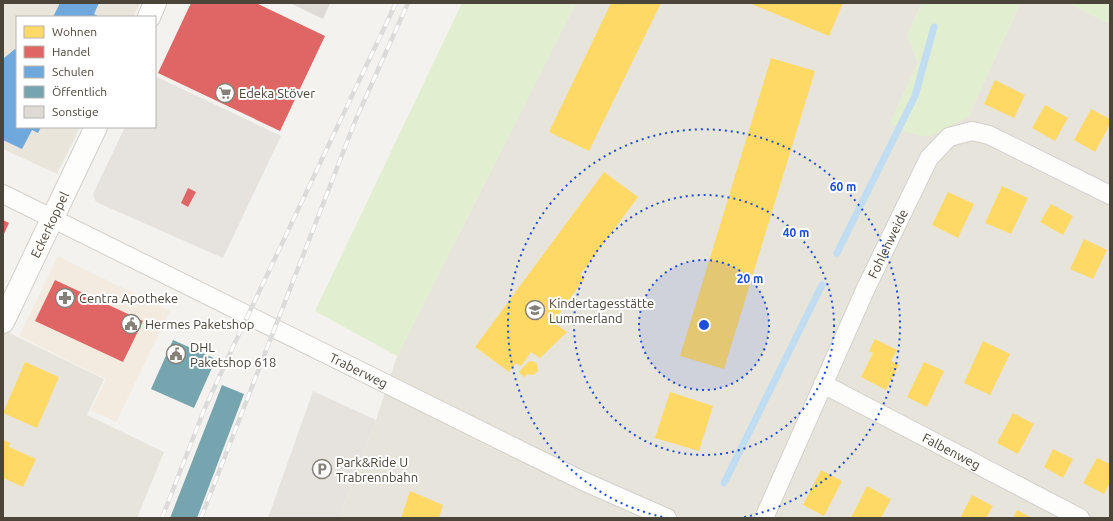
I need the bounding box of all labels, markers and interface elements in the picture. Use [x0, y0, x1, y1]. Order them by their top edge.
legend [16, 16, 156, 128]
text: Wohnen [52, 25, 97, 38]
text: Handel [52, 45, 90, 58]
text: Schulen [52, 65, 94, 78]
supermarket icon: Edeka Stöver [214, 82, 236, 104]
text: Öffentlich [52, 85, 107, 98]
place label: Edeka Stöver [239, 86, 315, 100]
text: Sonstige [52, 105, 99, 118]
text: 60 m [830, 180, 856, 193]
street label: Eckerkoppel [28, 189, 71, 260]
street label: Fohlenweide [865, 207, 910, 280]
text: 40 m [783, 226, 809, 239]
text: 20 m [737, 272, 763, 285]
pharmacy icon: Centra Apotheke [54, 287, 76, 309]
place label: Centra Apotheke [79, 291, 178, 305]
place label: Kindertagesstätte Lummerland [549, 296, 654, 325]
school or university icon: Kindertagesstätte Lummerland [524, 299, 546, 321]
public building icon: Hermes Paketshop [120, 313, 142, 335]
place label: Hermes Paketshop [145, 317, 254, 331]
centre of rings [697, 318, 711, 332]
place label: DHL Paketshop 618 [190, 340, 276, 369]
public building icon: DHL Paketshop 618 [165, 343, 187, 365]
street label: Traberweg [327, 350, 390, 390]
street label: Falbenweg [920, 430, 983, 472]
place label: Park&Ride U Trabrennbahn [336, 455, 418, 484]
parking icon: Park&Ride U Trabrennbahn [311, 458, 333, 480]

